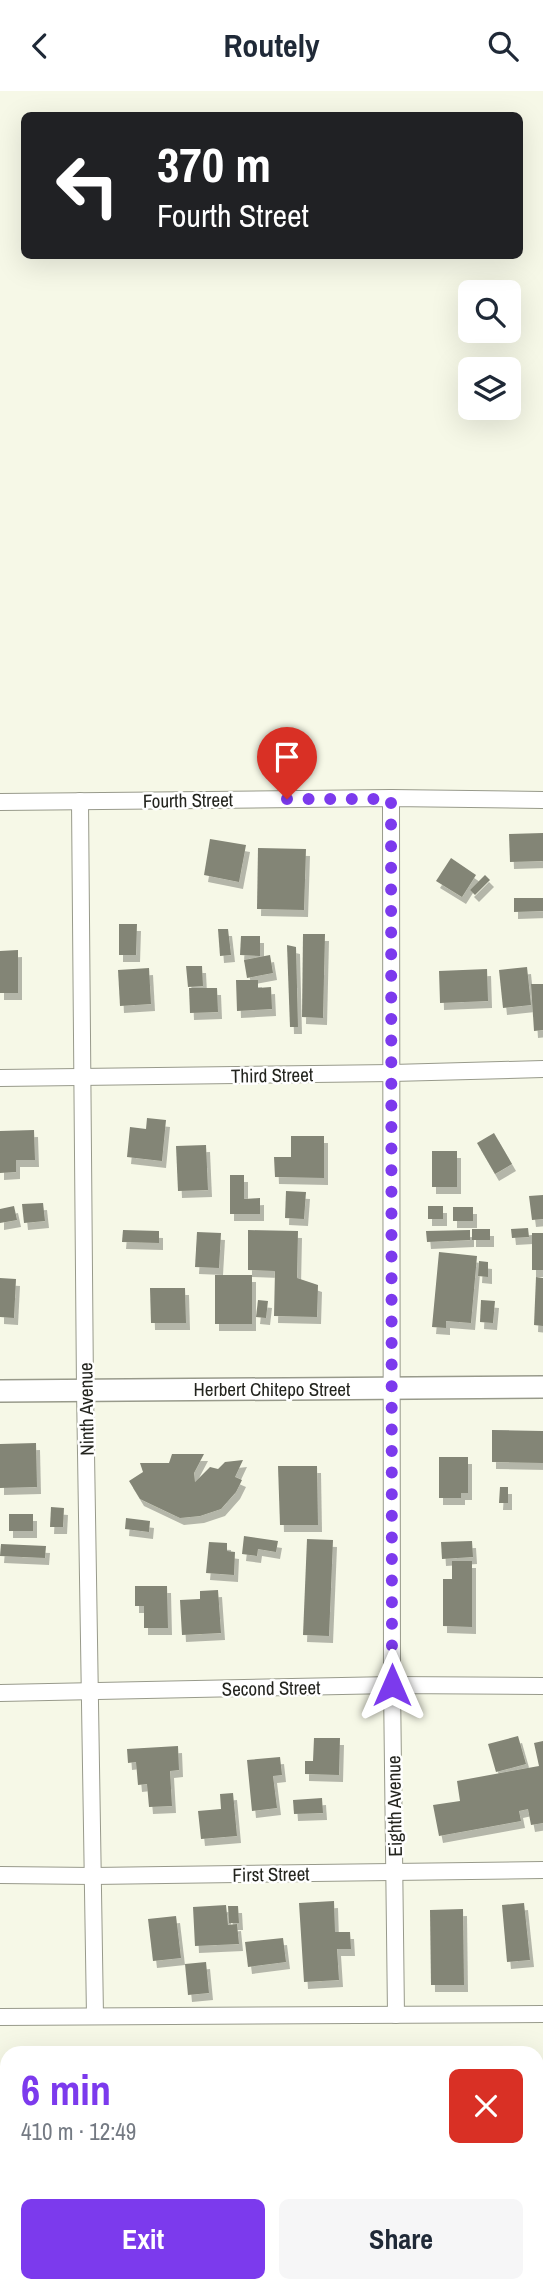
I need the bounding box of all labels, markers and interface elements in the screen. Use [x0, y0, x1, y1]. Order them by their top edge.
text: Routely [223, 24, 320, 67]
icon: back [21, 27, 59, 65]
icon: search [484, 27, 522, 65]
text: 370 m [157, 131, 271, 197]
icon: left [42, 140, 133, 231]
text: Fourth Street [157, 194, 309, 237]
map controls [458, 280, 521, 420]
button: search [458, 280, 521, 343]
button: layers [458, 357, 521, 420]
pin [257, 727, 317, 799]
icon: arrive [268, 738, 306, 776]
street label: Fourth Street [143, 786, 234, 814]
street label: Third Street [231, 1061, 314, 1089]
street label: Ninth Avenue [72, 1362, 100, 1456]
street label: Herbert Chitepo Street [194, 1376, 351, 1402]
position arrow [355, 1648, 429, 1722]
street label: Second Street [221, 1674, 321, 1702]
street label: Eighth Avenue [380, 1755, 408, 1857]
street label: First Street [232, 1860, 310, 1888]
text: 6 min [21, 2062, 111, 2118]
button: close [449, 2069, 523, 2143]
text: 410 m · 12:49 [21, 2116, 136, 2147]
button: Exit [21, 2199, 265, 2279]
button: Share [279, 2199, 523, 2279]

